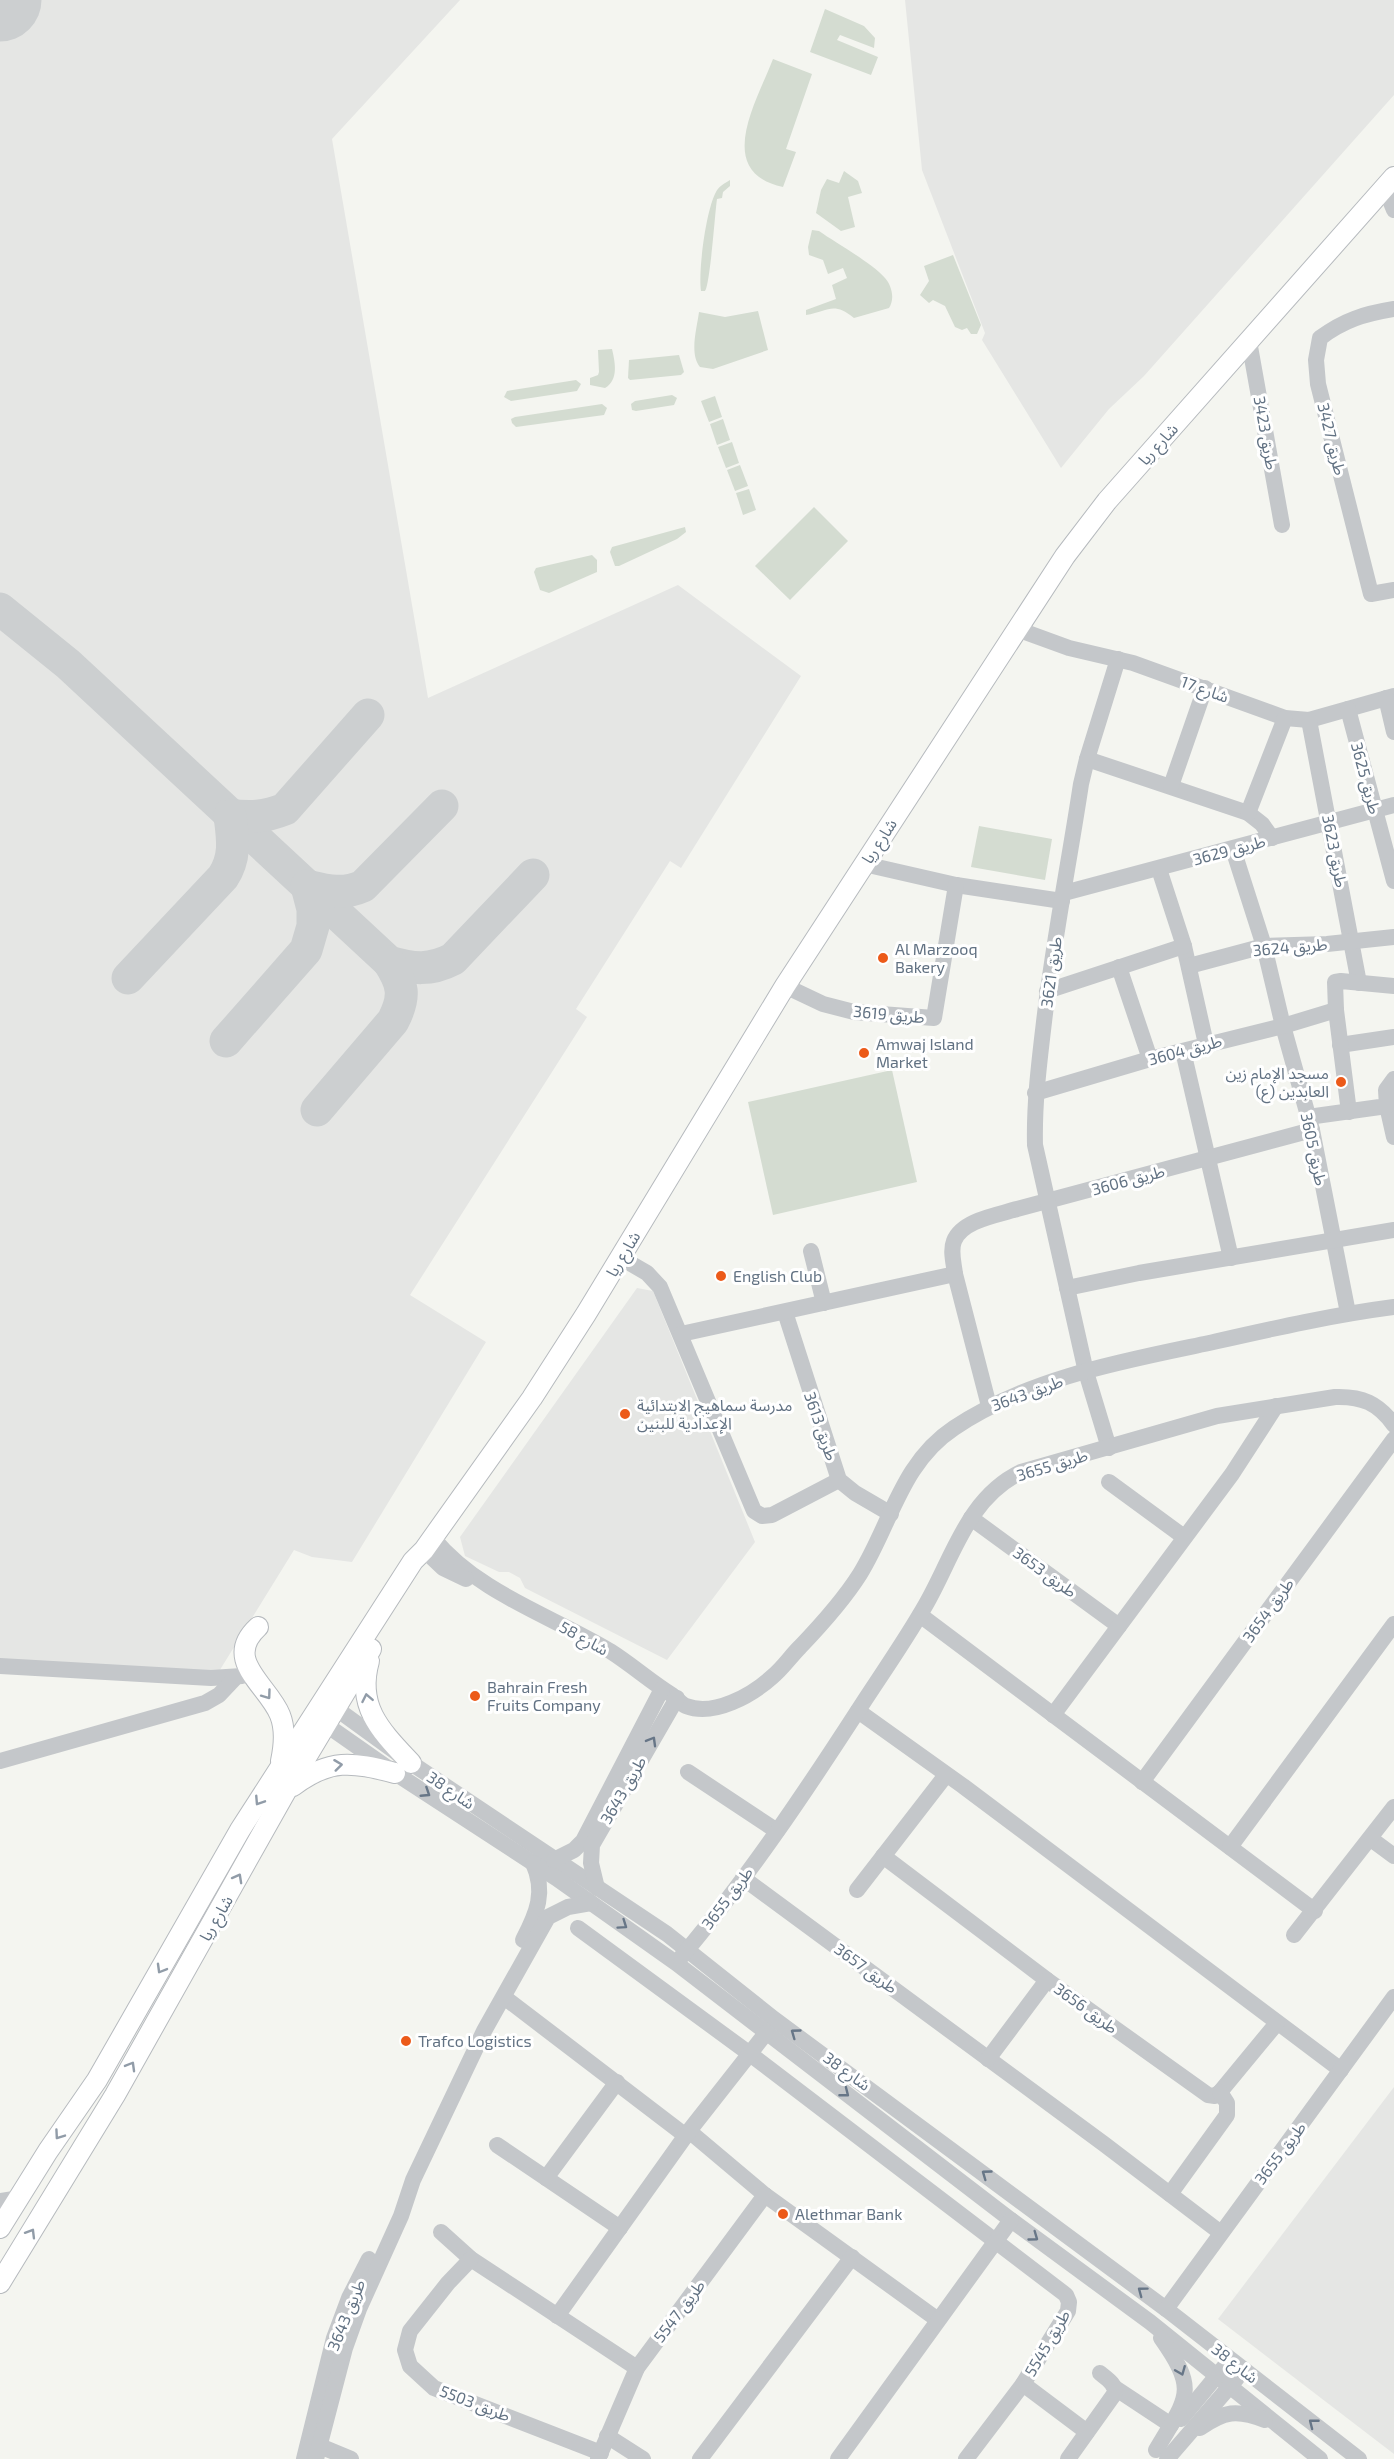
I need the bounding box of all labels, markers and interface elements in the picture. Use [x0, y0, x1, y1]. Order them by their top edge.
street label: طريق 3423 [1249, 395, 1282, 472]
street label: طريق 3427 [1312, 401, 1351, 478]
street label: شارع ريا [1134, 419, 1184, 471]
street label: شارع 17 [1177, 671, 1232, 710]
street label: طريق 3625 [1346, 740, 1385, 817]
street label: طريق 3623 [1317, 813, 1352, 890]
street label: شارع ريا [857, 815, 903, 869]
street label: طريق 3629 [1191, 831, 1268, 870]
street label: طريق 3624 [1252, 934, 1328, 961]
street label: طريق 3621 [1036, 935, 1067, 1009]
place label: Al Marzooq Bakery [895, 939, 978, 976]
marker: Al Marzooq Bakery [876, 951, 890, 965]
street label: طريق 3619 [852, 1001, 926, 1028]
street label: طريق 3604 [1146, 1031, 1224, 1070]
place label: Amwaj Island Market [876, 1034, 974, 1071]
marker: Amwaj Island Market [857, 1046, 871, 1060]
place label: مسجد الإمام زين العابدين (ع) [1225, 1063, 1329, 1104]
marker: مسجد الإمام زين العابدين (ع) [1334, 1075, 1348, 1089]
street label: طريق 3605 [1296, 1111, 1332, 1188]
street label: طريق 3606 [1089, 1161, 1167, 1200]
street label: شارع ريا [602, 1228, 647, 1282]
place label: English Club [733, 1266, 822, 1285]
marker: English Club [714, 1269, 728, 1283]
street label: طريق 3643 [988, 1371, 1066, 1416]
street label: طريق 3613 [799, 1389, 842, 1463]
place label: مدرسة سماهيج الابتدائية الإعدادية للبنين [637, 1395, 793, 1434]
marker: مدرسة سماهيج الابتدائية الإعدادية للبنين [618, 1407, 632, 1421]
street label: طريق 3655 [1014, 1445, 1090, 1486]
street label: طريق 3653 [1009, 1542, 1081, 1603]
street label: طريق 3654 [1238, 1574, 1299, 1647]
street label: شارع 58 [554, 1616, 612, 1662]
place label: Bahrain Fresh Fruits Company [487, 1677, 601, 1714]
one-way arrow [260, 1689, 271, 1700]
marker: Bahrain Fresh Fruits Company [468, 1689, 482, 1703]
one-way arrow [361, 1693, 374, 1703]
one-way arrow [645, 1737, 656, 1747]
street label: طريق 3643 [596, 1752, 651, 1828]
one-way arrow [333, 1760, 342, 1772]
street label: شارع 38 [422, 1767, 479, 1816]
one-way arrow [419, 1786, 430, 1797]
one-way arrow [256, 1794, 267, 1805]
street label: طريق 3655 [697, 1863, 758, 1934]
one-way arrow [231, 1874, 242, 1884]
street label: شارع ريا [195, 1892, 240, 1946]
one-way arrow [616, 1918, 627, 1929]
street label: طريق 3657 [830, 1939, 901, 1998]
one-way arrow [157, 1963, 168, 1973]
street label: طريق 3656 [1050, 1978, 1122, 2039]
one-way arrow [790, 2030, 801, 2041]
place label: Trafco Logistics [418, 2031, 532, 2050]
marker: Trafco Logistics [399, 2034, 413, 2048]
street label: شارع 38 [818, 2047, 874, 2097]
one-way arrow [124, 2062, 136, 2072]
one-way arrow [839, 2086, 850, 2097]
street label: طريق 3655 [1250, 2118, 1311, 2189]
one-way arrow [55, 2128, 66, 2139]
one-way arrow [981, 2170, 992, 2181]
place label: Alethmar Bank [795, 2204, 902, 2223]
marker: Alethmar Bank [776, 2207, 790, 2221]
one-way arrow [23, 2229, 35, 2239]
one-way arrow [1027, 2230, 1038, 2241]
street label: طريق 3643 [323, 2276, 370, 2354]
street label: طريق 5547 [649, 2276, 710, 2347]
one-way arrow [1138, 2287, 1149, 2298]
street label: طريق 5545 [1020, 2306, 1075, 2380]
street label: شارع 38 [1206, 2339, 1262, 2390]
one-way arrow [1174, 2365, 1186, 2376]
street label: طريق 5503 [437, 2380, 513, 2427]
one-way arrow [1308, 2419, 1319, 2430]

